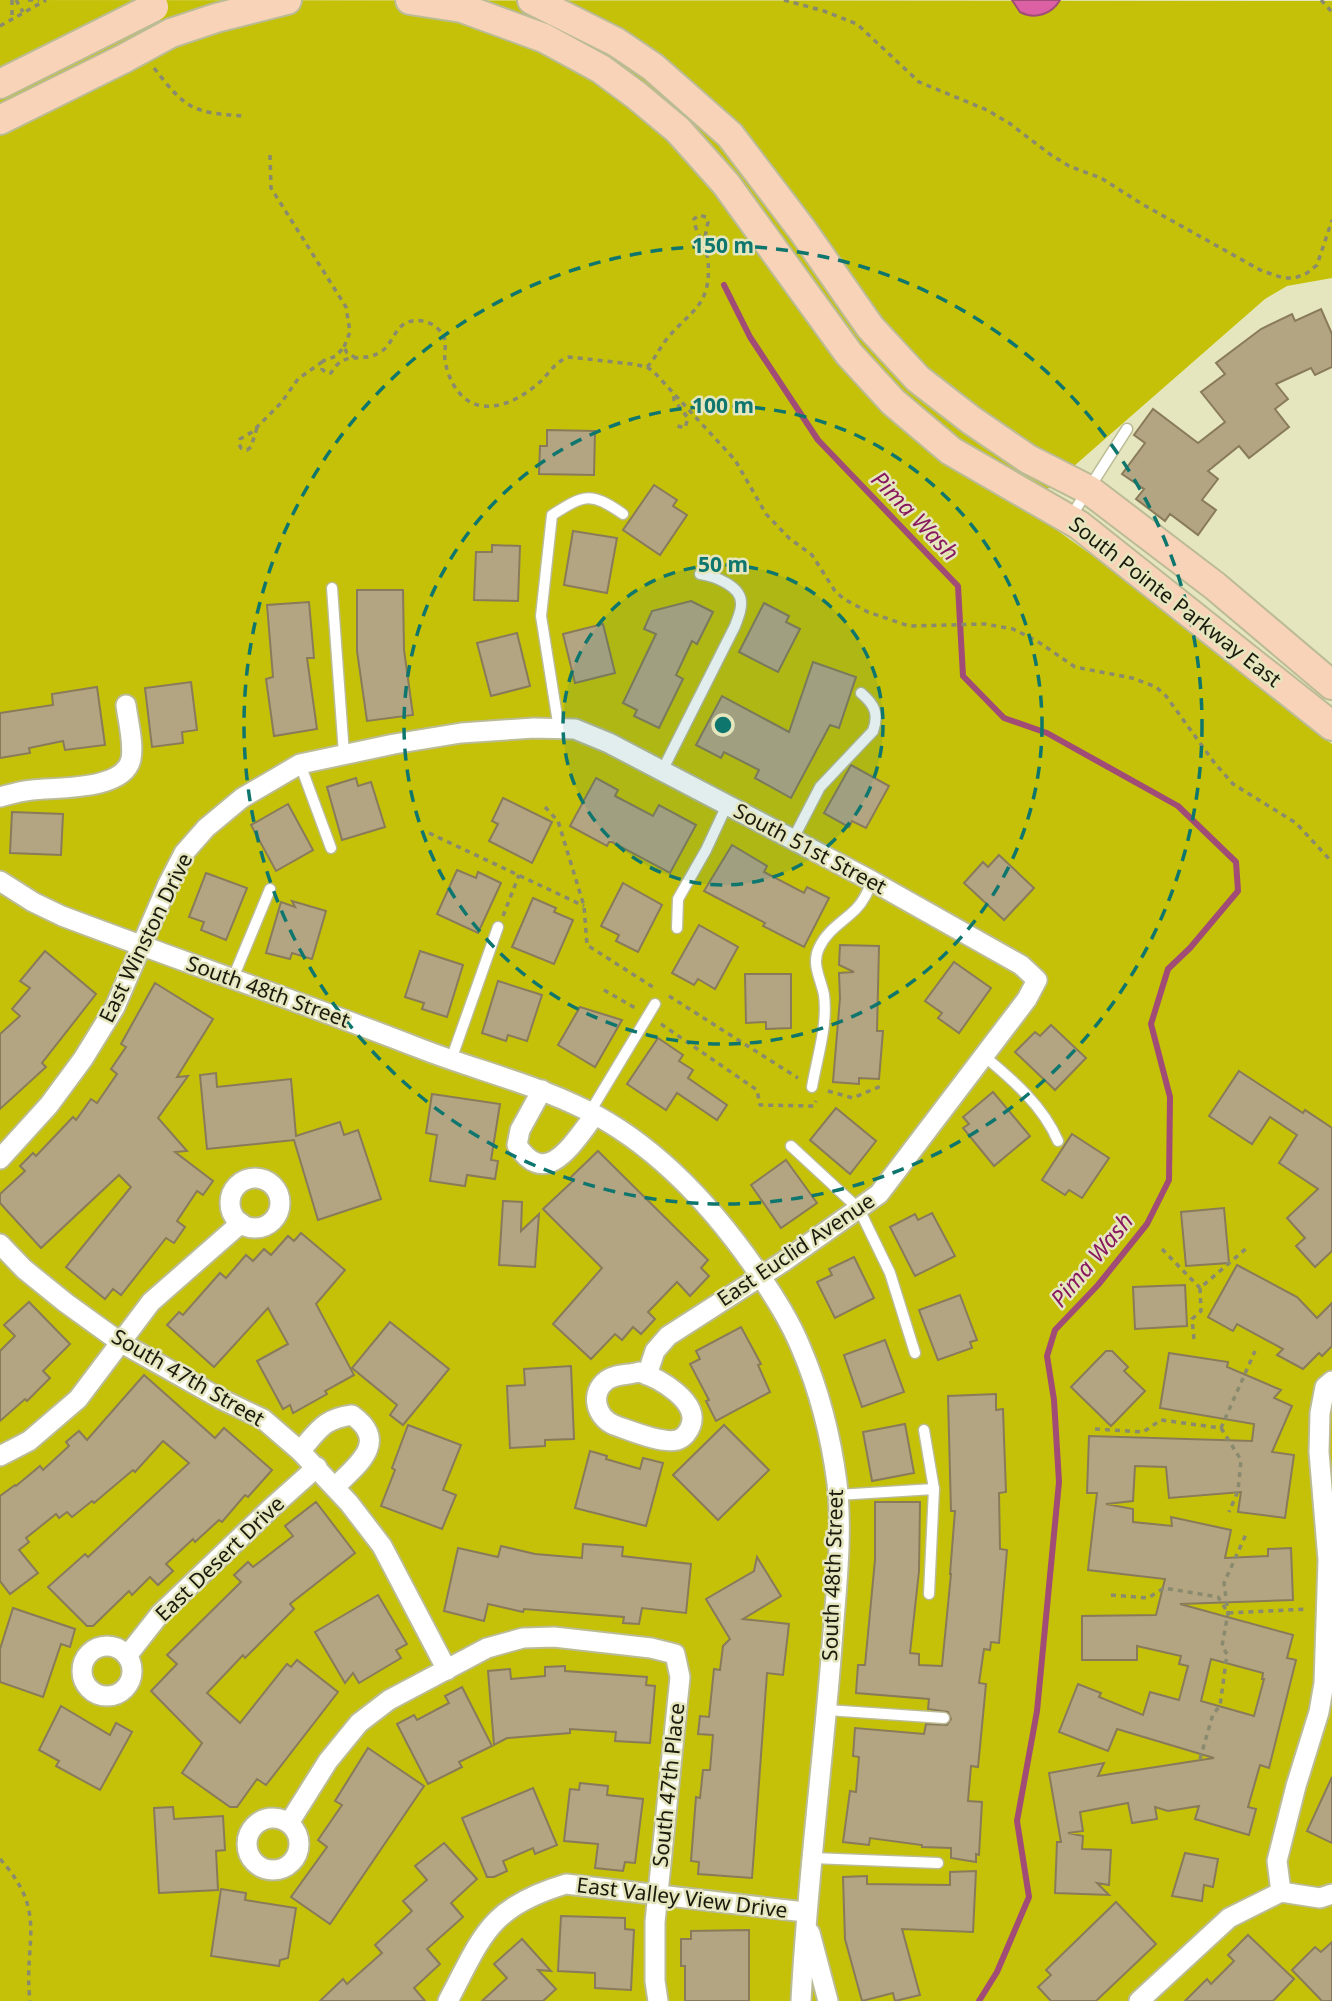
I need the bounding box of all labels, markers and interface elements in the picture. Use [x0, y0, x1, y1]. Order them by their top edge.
text: 150 m [692, 231, 754, 259]
text: 100 m [692, 391, 754, 419]
water label: Pima Wash [865, 463, 967, 567]
street label: South Pointe Parkway East [1064, 510, 1288, 693]
text: 50 m [698, 550, 748, 578]
centre of rings [711, 713, 735, 737]
street label: South 51st Street [729, 796, 892, 900]
street label: East Winston Drive [92, 848, 198, 1027]
street label: South 48th Street [183, 949, 354, 1034]
street label: East Euclid Avenue [711, 1186, 880, 1312]
water label: Pima Wash [1042, 1206, 1140, 1313]
street label: South 47th Street [107, 1322, 270, 1432]
street label: South 48th Street [815, 1488, 849, 1661]
street label: East Desert Drive [149, 1489, 290, 1627]
street label: South 47th Place [645, 1701, 691, 1868]
street label: East Valley View Drive [575, 1870, 789, 1924]

